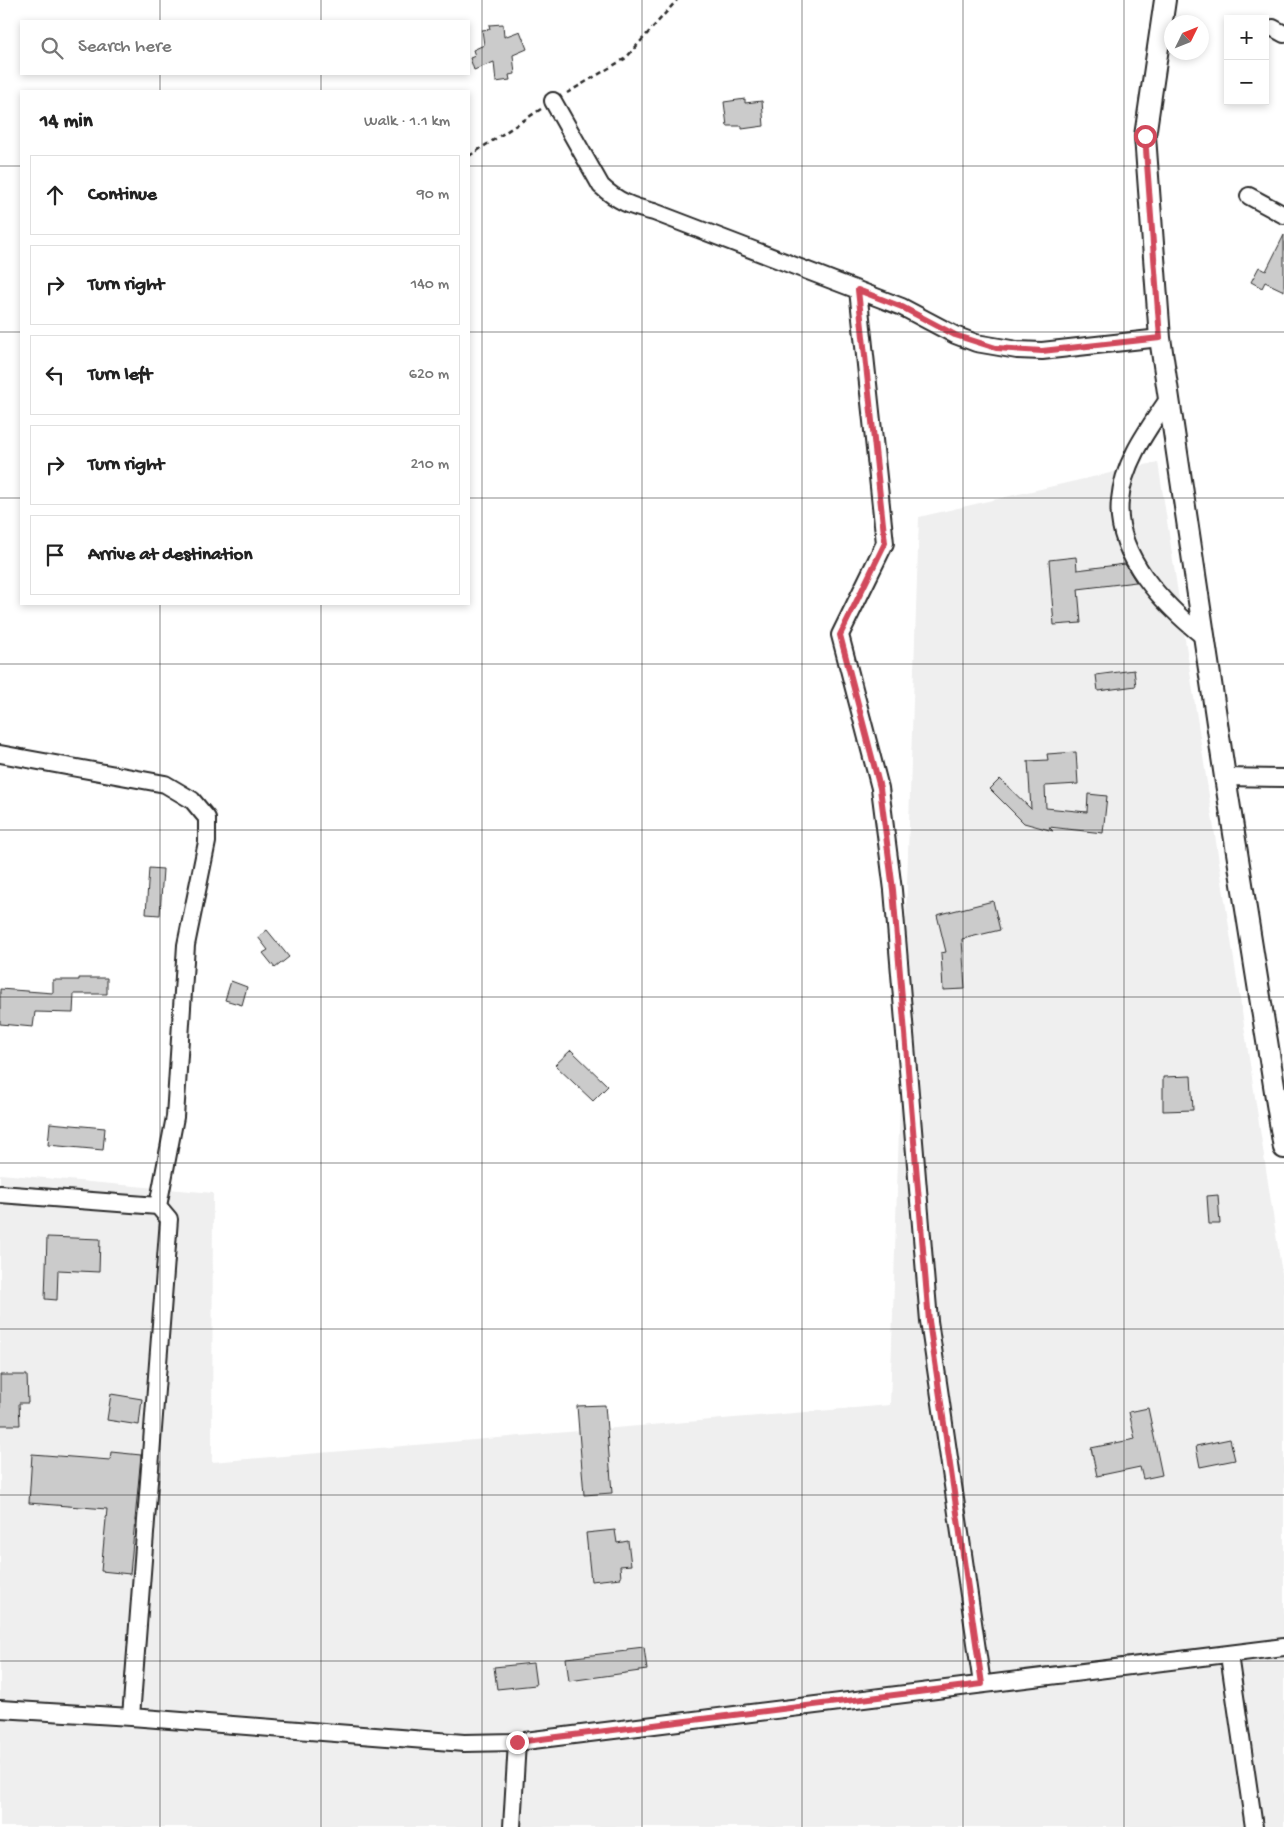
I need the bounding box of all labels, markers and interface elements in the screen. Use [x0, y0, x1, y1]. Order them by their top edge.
north arrow [1164, 15, 1209, 60]
map controls [1224, 15, 1269, 105]
button: + [1224, 15, 1269, 60]
search box [20, 20, 470, 75]
icon: search [38, 34, 66, 62]
text: Search here [78, 36, 172, 59]
button: − [1224, 60, 1269, 105]
text: 14 min [40, 110, 93, 135]
text: Walk · 1.1 km [364, 113, 450, 132]
route start [1134, 125, 1157, 148]
icon: ahead [41, 181, 69, 209]
text: Continue [88, 184, 157, 207]
text: 90 m [417, 186, 449, 205]
icon: right [41, 271, 69, 299]
text: Turn right [88, 274, 164, 297]
text: 140 m [411, 276, 449, 295]
icon: left [41, 361, 69, 389]
text: Turn left [88, 364, 152, 387]
text: 620 m [409, 366, 449, 385]
icon: right [41, 451, 69, 479]
text: Turn right [88, 454, 164, 477]
text: 210 m [410, 456, 449, 475]
icon: arrive [41, 541, 69, 569]
text: Arrive at destination [88, 544, 252, 567]
route end [506, 1731, 529, 1754]

